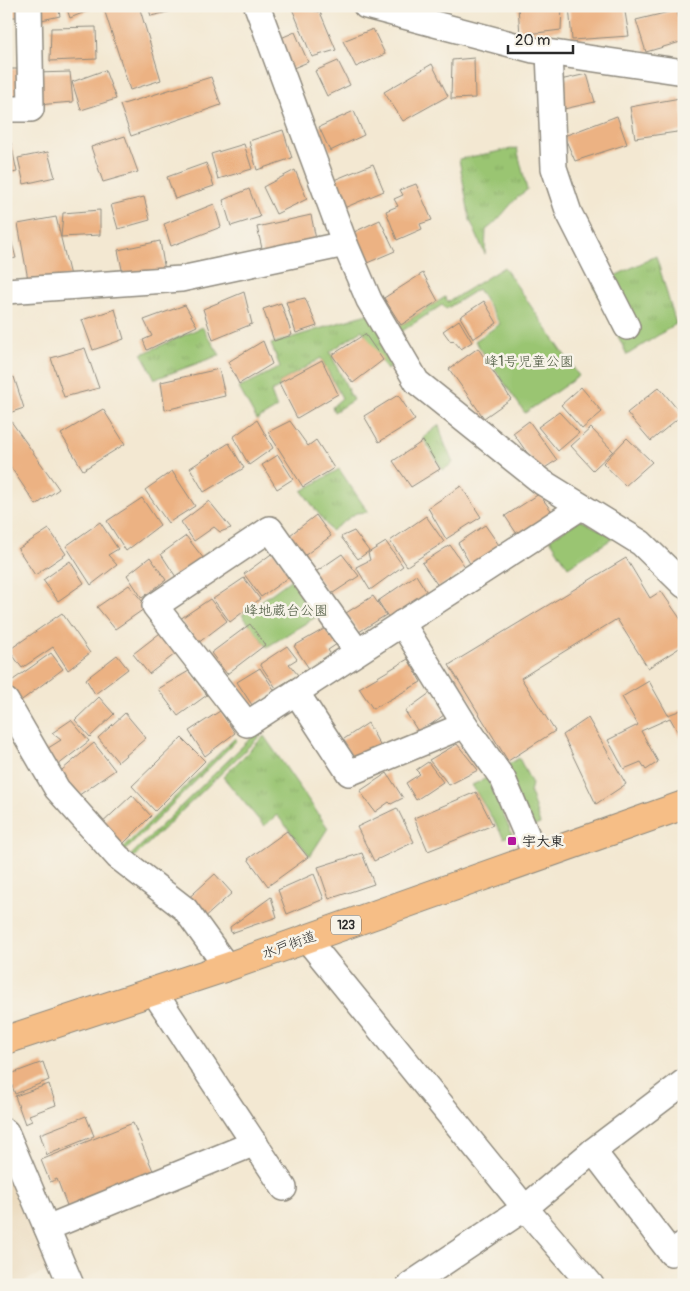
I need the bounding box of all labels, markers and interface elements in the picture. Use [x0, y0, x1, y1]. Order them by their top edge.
scale bar [508, 22, 572, 54]
text: 20 m [515, 31, 550, 50]
park label: 峰1号児童公園 [484, 353, 574, 370]
park label: 峰地蔵台公園 [244, 602, 328, 619]
place label: 宇大東 [522, 833, 564, 850]
marker: 宇大東 [506, 835, 518, 847]
road number: 123 [331, 916, 361, 934]
street label: 水戸街道 [260, 927, 318, 963]

